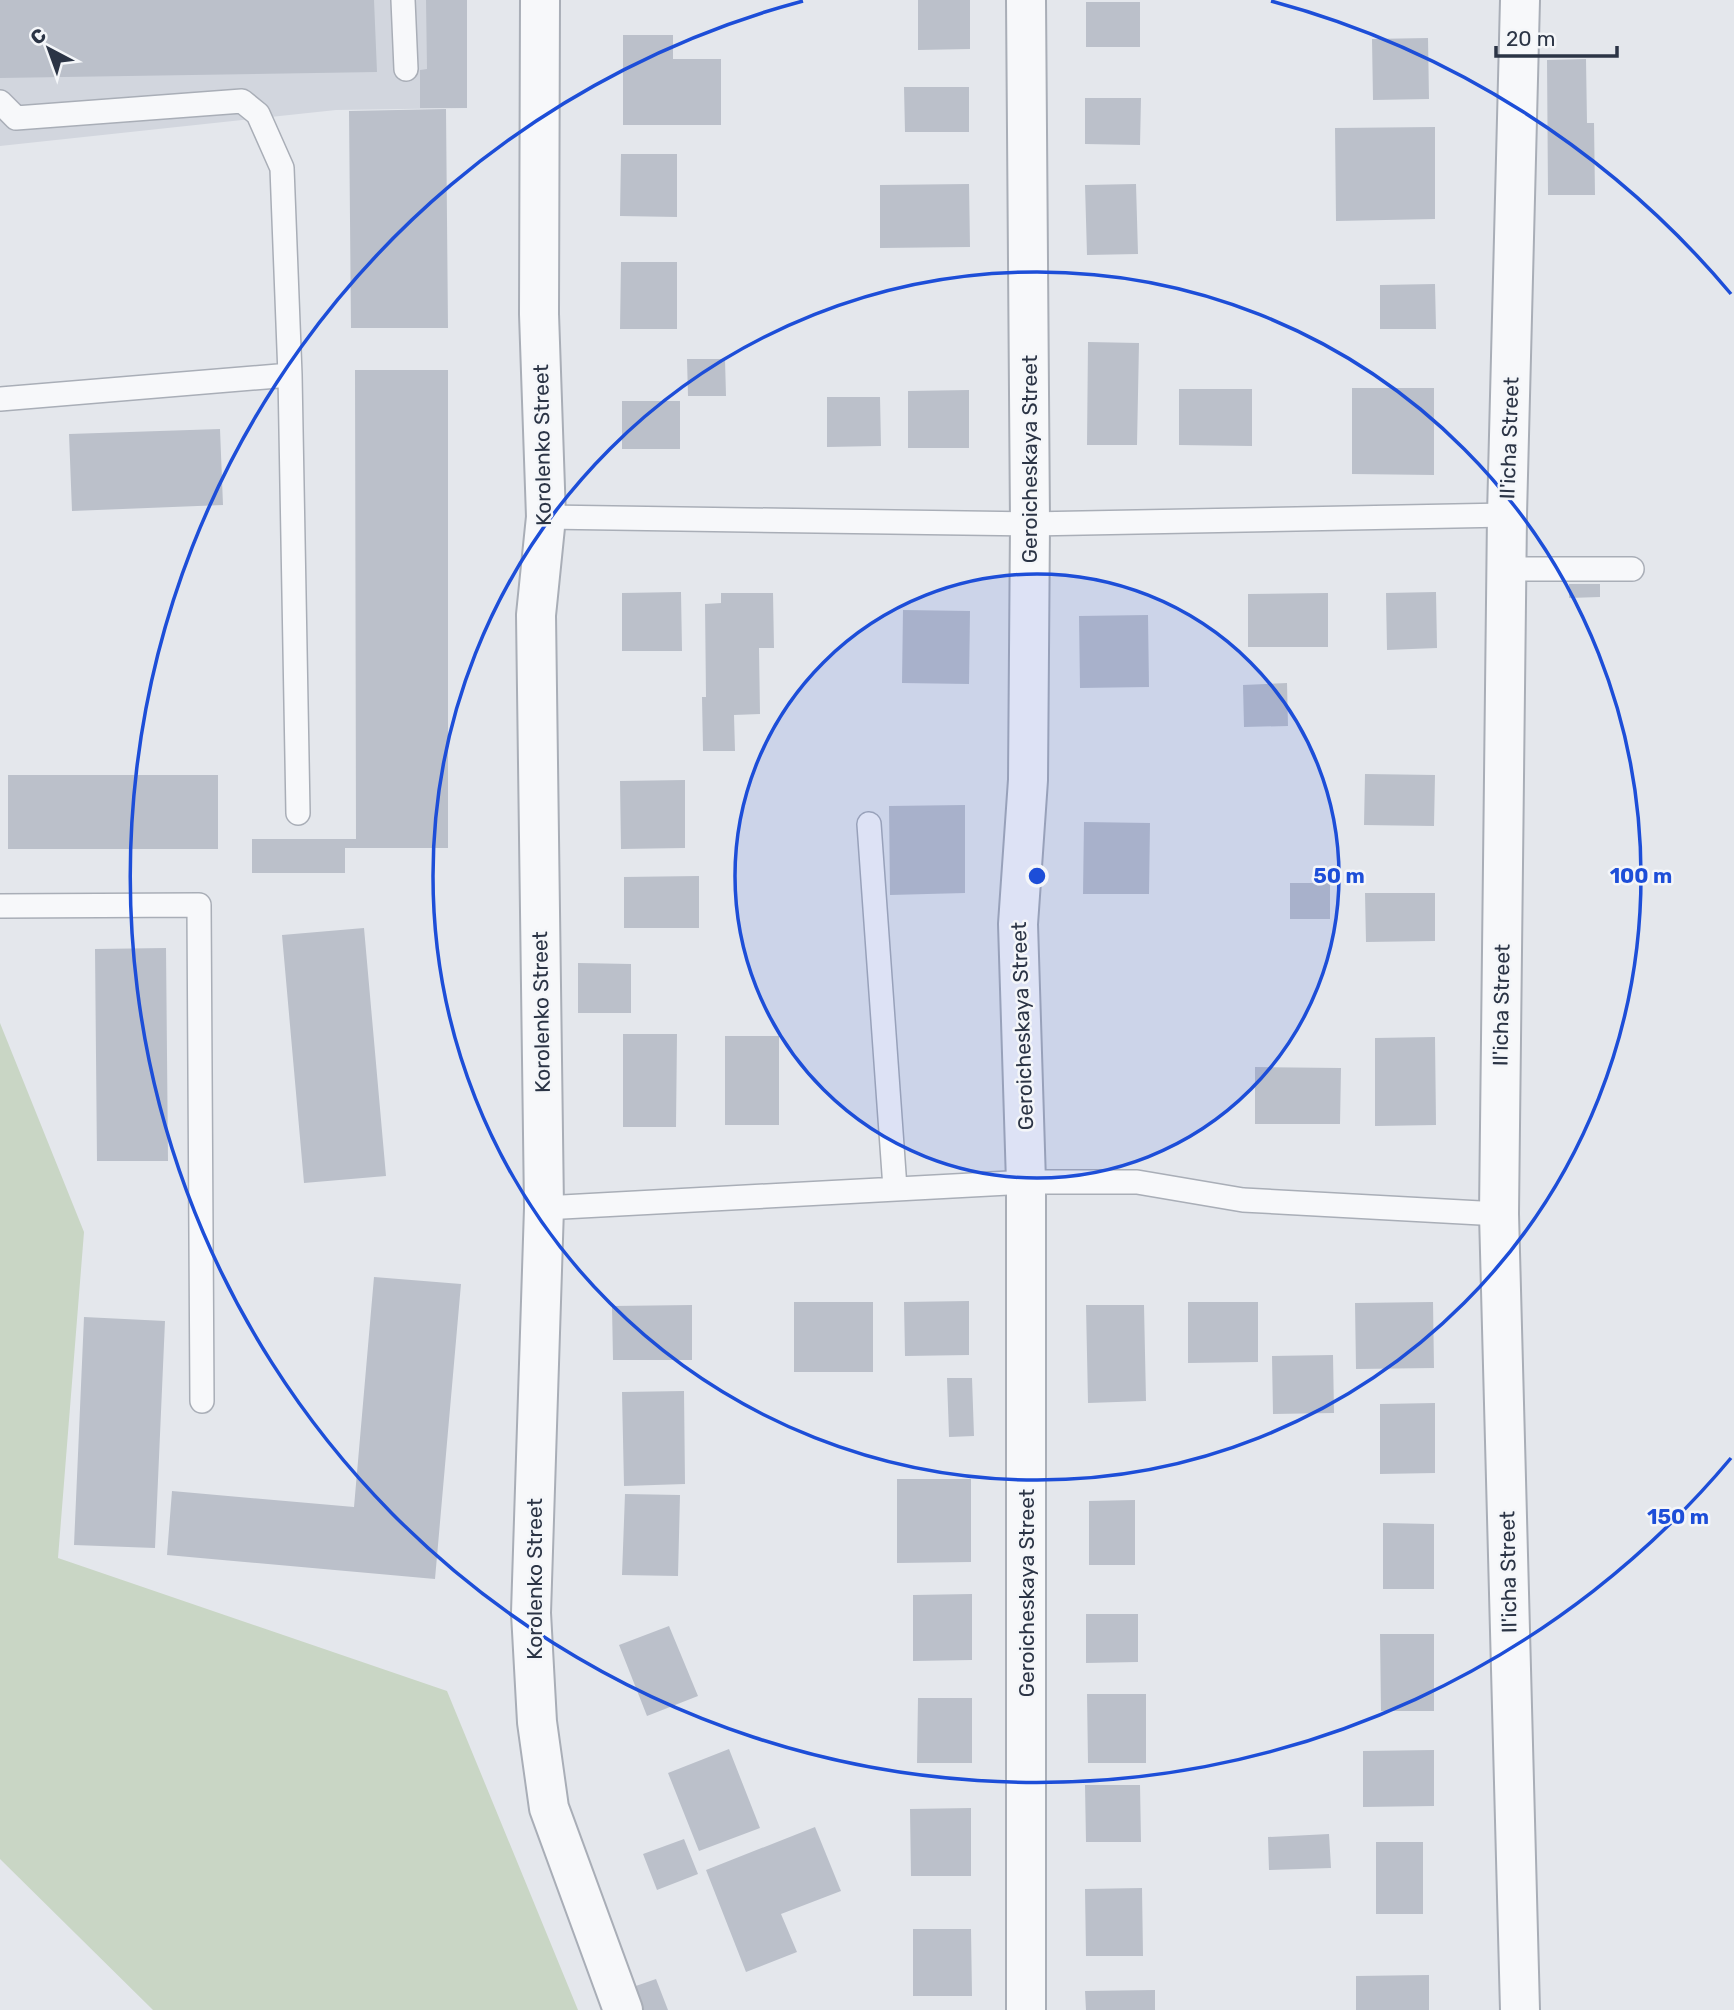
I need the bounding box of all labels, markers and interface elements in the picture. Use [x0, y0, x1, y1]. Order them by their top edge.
north arrow [14, 14, 84, 84]
scale bar [1496, 14, 1617, 58]
text: С [26, 23, 51, 50]
text: 20 m [1506, 26, 1555, 51]
street label: Geroicheskaya Street [1017, 355, 1042, 563]
street label: Korolenko Street [528, 364, 556, 526]
street label: Il'icha Street [1494, 376, 1524, 500]
text: 50 m [1313, 863, 1365, 888]
text: 100 m [1610, 863, 1672, 888]
centre of rings [1025, 864, 1049, 888]
street label: Geroicheskaya Street [1006, 921, 1038, 1131]
street label: Korolenko Street [527, 931, 555, 1093]
street label: Il'icha Street [1487, 944, 1515, 1066]
street label: Geroicheskaya Street [1014, 1489, 1039, 1697]
street label: Korolenko Street [522, 1498, 547, 1660]
text: 150 m [1647, 1504, 1709, 1529]
street label: Il'icha Street [1494, 1511, 1522, 1633]

